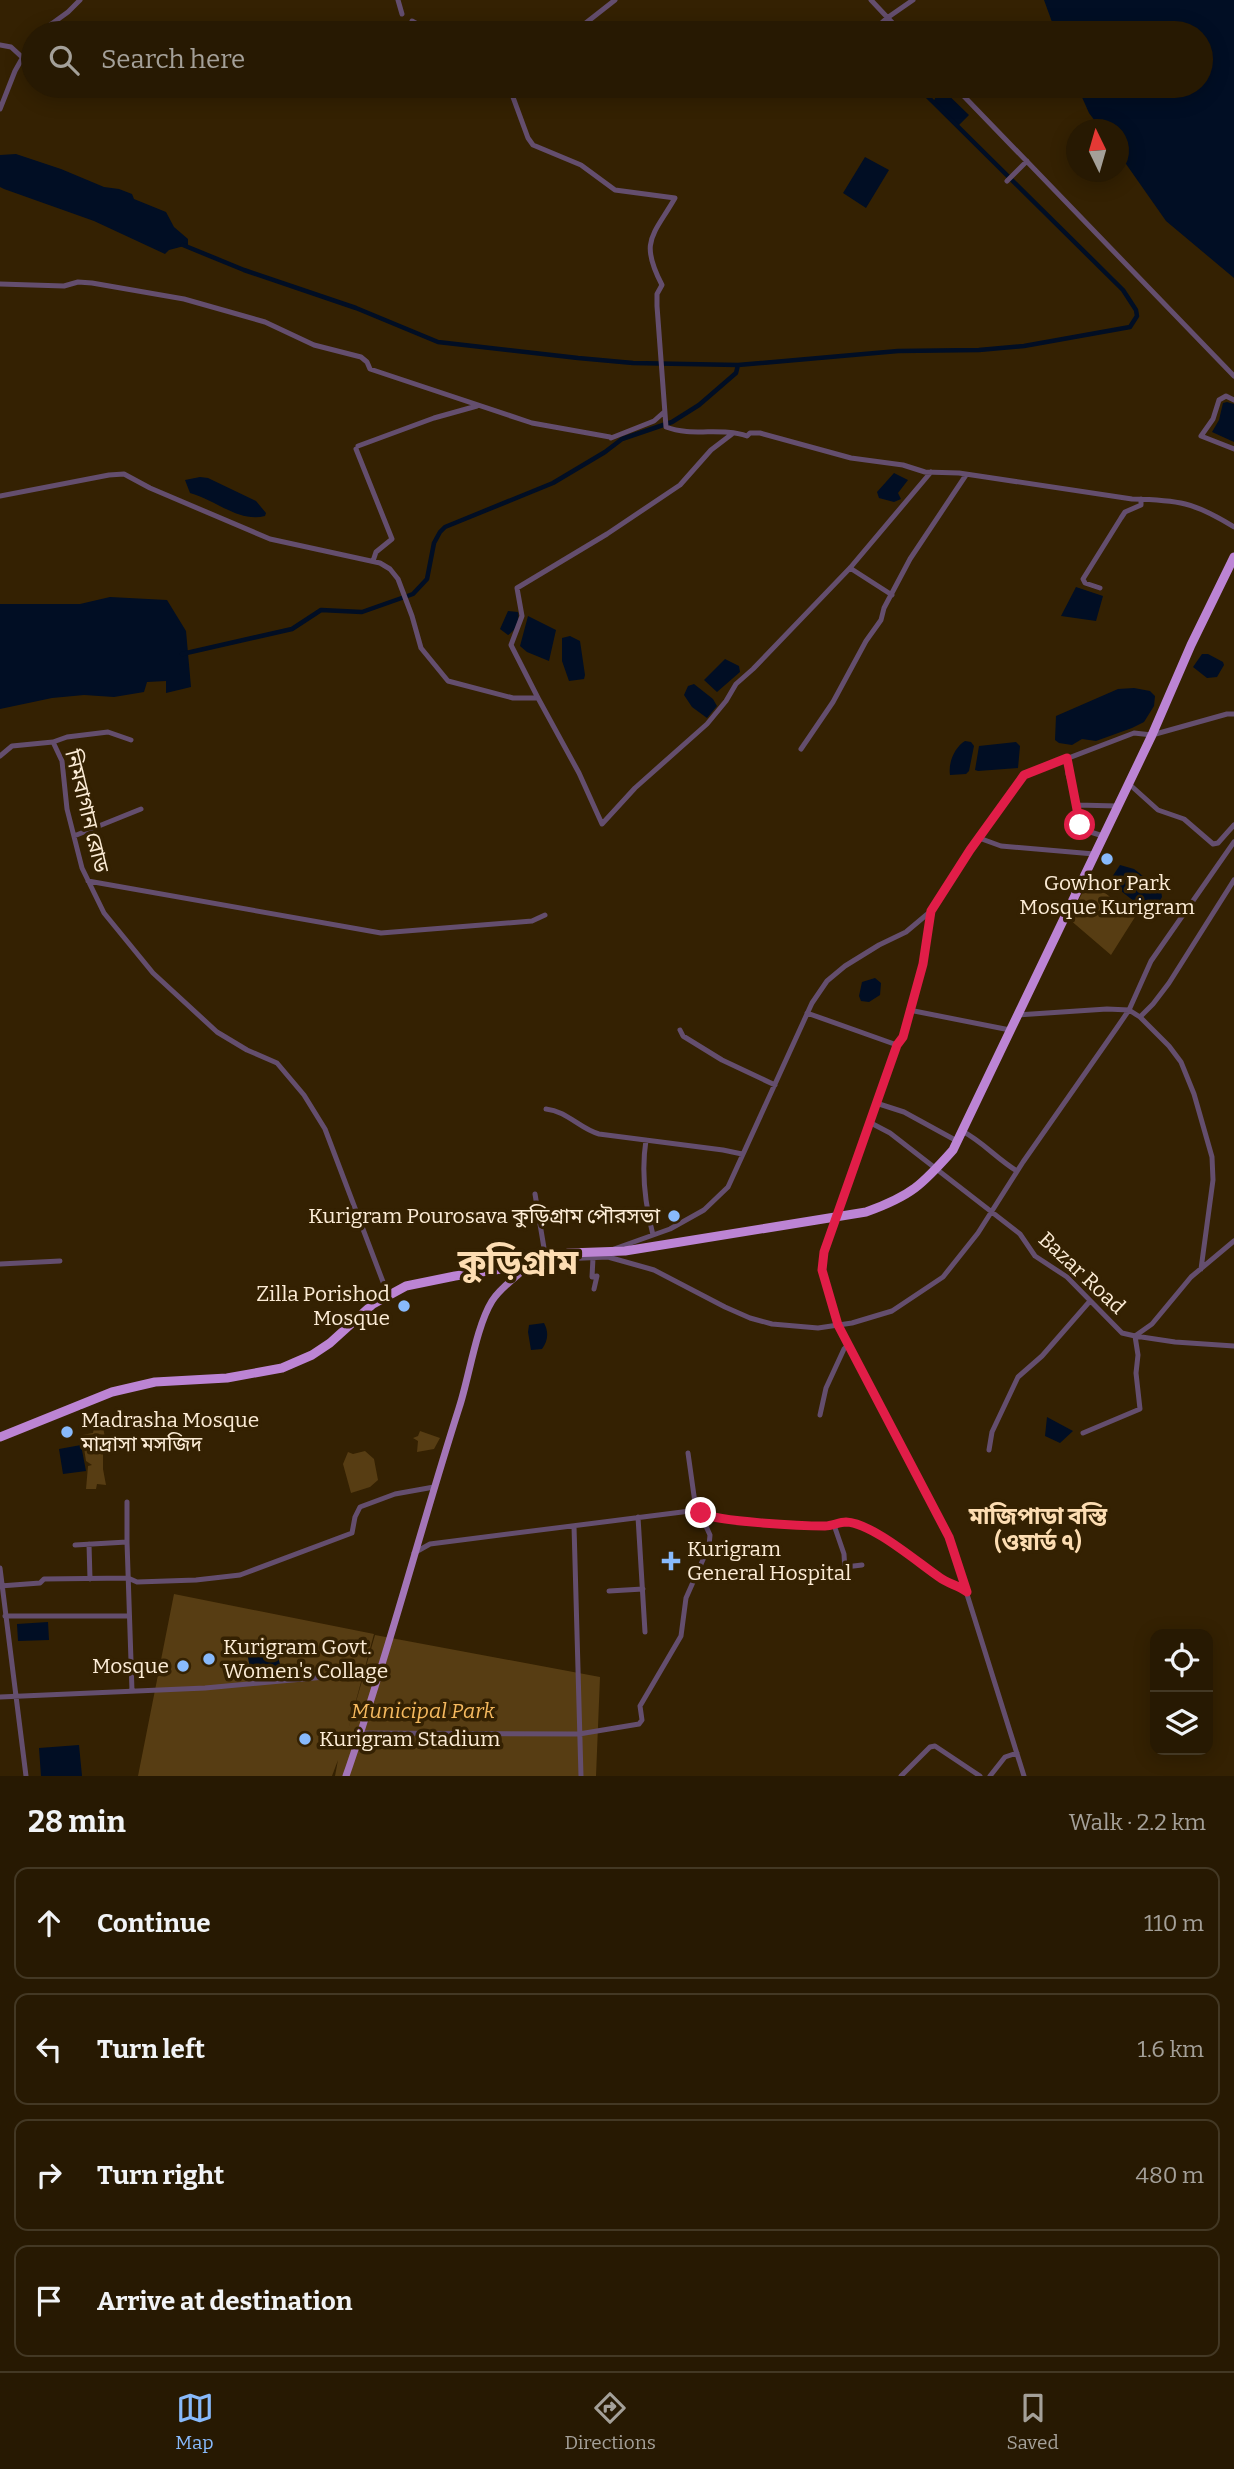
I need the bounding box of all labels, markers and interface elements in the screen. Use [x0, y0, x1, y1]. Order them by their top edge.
search box [21, 21, 1213, 98]
icon: search [45, 41, 83, 79]
text: Search here [101, 44, 245, 75]
north arrow [1066, 119, 1129, 182]
street label: নিমবাগান রোড [59, 746, 115, 876]
route start [1064, 809, 1095, 840]
marker: Gowhor Park Mosque Kurigram [1099, 851, 1115, 867]
place label: Gowhor Park Mosque Kurigram [1019, 870, 1195, 920]
place label: Kurigram Pourosava কুড়িগ্রাম পৌরসভা [308, 1203, 660, 1229]
marker: Kurigram Pourosava কুড়িগ্রাম পৌরসভা [666, 1208, 682, 1224]
street label: Bazar Road [1033, 1226, 1131, 1320]
district label: কুড়িগ্রাম [457, 1241, 580, 1283]
place label: Zilla Porishod Mosque [256, 1281, 390, 1331]
marker: Zilla Porishod Mosque [396, 1298, 412, 1314]
place label: Madrasha Mosque মাদ্রাসা মসজিদ [80, 1407, 259, 1457]
marker: Madrasha Mosque মাদ্রাসা মসজিদ [59, 1424, 75, 1440]
route end [685, 1497, 716, 1528]
district label: মাজিপাড়া বস্তি (ওয়ার্ড ৭) [968, 1502, 1108, 1556]
place label: Kurigram General Hospital [687, 1536, 851, 1586]
marker: Kurigram General Hospital [661, 1551, 681, 1571]
map controls [1150, 1629, 1213, 1755]
button: locate [1150, 1629, 1213, 1692]
place label: Kurigram Govt. Women's Collage [223, 1634, 388, 1684]
marker: Kurigram Govt. Women's Collage [201, 1651, 217, 1667]
place label: Mosque [92, 1653, 169, 1679]
marker: Mosque [175, 1658, 191, 1674]
button: layers [1150, 1692, 1213, 1755]
park label: Municipal Park [351, 1698, 496, 1724]
place label: Kurigram Stadium [319, 1726, 500, 1752]
marker: Kurigram Stadium [297, 1731, 313, 1747]
text: 28 min [28, 1804, 126, 1840]
text: Walk · 2.2 km [1069, 1808, 1206, 1836]
icon: ahead [30, 1904, 68, 1942]
text: Continue [97, 1908, 211, 1939]
text: 110 m [1144, 1909, 1204, 1937]
icon: left [30, 2030, 68, 2068]
text: Turn left [97, 2034, 205, 2065]
text: 1.6 km [1138, 2035, 1204, 2063]
icon: right [30, 2156, 68, 2194]
text: Turn right [97, 2160, 224, 2191]
text: 480 m [1135, 2161, 1204, 2189]
icon: arrive [30, 2282, 68, 2320]
text: Arrive at destination [97, 2286, 352, 2317]
tab: Map [175, 2389, 214, 2454]
tab: Directions [564, 2389, 656, 2454]
tab: Saved [1006, 2389, 1059, 2454]

